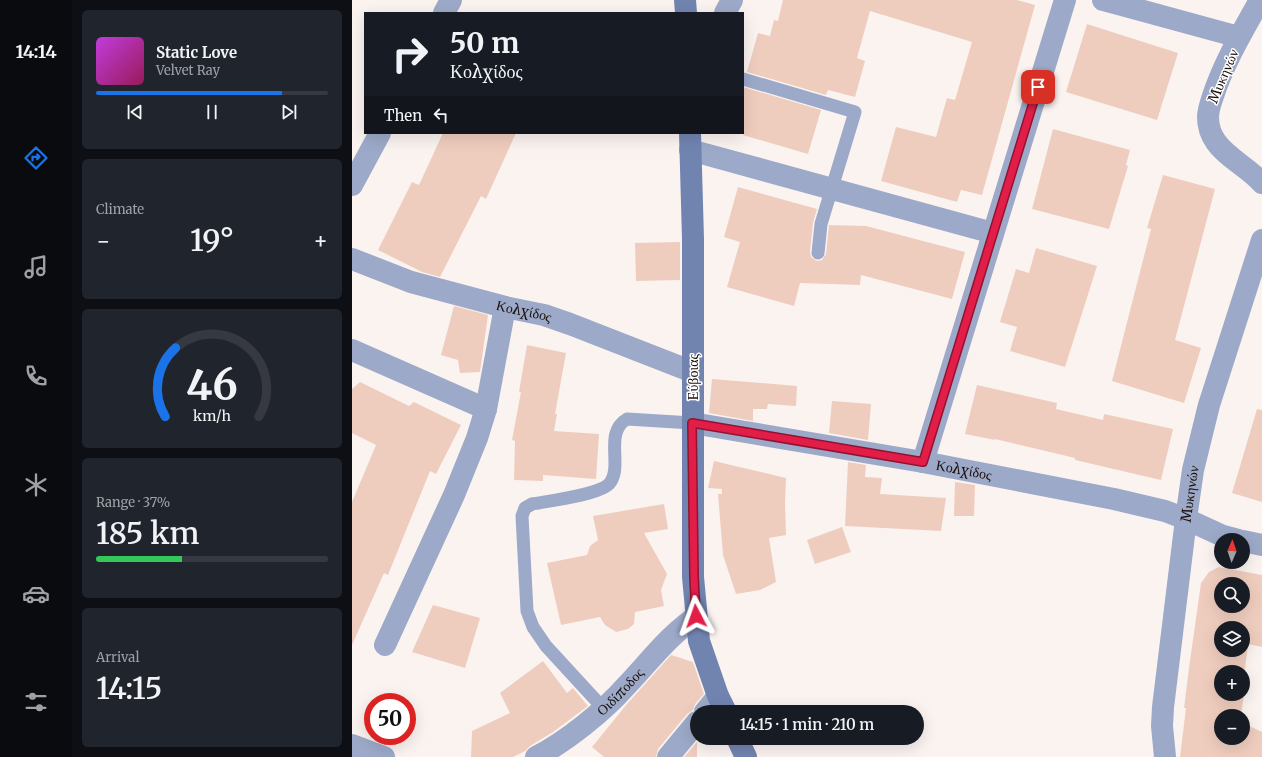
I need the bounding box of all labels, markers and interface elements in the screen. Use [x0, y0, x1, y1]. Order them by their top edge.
text: 50 m [450, 25, 519, 61]
icon: right [384, 28, 436, 80]
text: 14:14 [15, 40, 57, 63]
text: Static Love [156, 43, 237, 62]
street label: Μυκηνών [1204, 46, 1242, 106]
text: Κολχίδος [450, 60, 523, 83]
text: Velvet Ray [156, 62, 220, 79]
pin [1021, 70, 1055, 104]
icon: arrive [1027, 76, 1049, 98]
icon: previous [124, 101, 146, 123]
icon: pause [201, 101, 223, 123]
icon: next [278, 101, 300, 123]
icon: left [430, 104, 452, 126]
text: Then [384, 106, 422, 125]
icon: directions [22, 144, 50, 172]
text: Climate [96, 201, 144, 218]
text: 19° [190, 221, 234, 259]
text: − [96, 227, 111, 255]
text: + [313, 227, 328, 255]
icon: music [22, 253, 50, 281]
street label: Κολχίδος [494, 296, 555, 326]
street label: Εύβοιας [684, 353, 702, 400]
text: 46 [186, 358, 238, 410]
icon: phone [22, 362, 50, 390]
text: km/h [193, 406, 231, 424]
street label: Κολχίδος [935, 456, 994, 484]
street label: Μυκηνών [1177, 463, 1203, 523]
icon: climate [22, 471, 50, 499]
text: Range · 37% [96, 494, 170, 511]
text: 185 km [96, 514, 200, 552]
north arrow [1214, 533, 1250, 569]
map controls [1214, 533, 1250, 745]
button: search [1214, 577, 1250, 613]
icon: car [22, 580, 50, 608]
position arrow [675, 595, 717, 637]
button: layers [1214, 621, 1250, 657]
text: Arrival [96, 649, 139, 666]
street label: Οιδίποδος [593, 664, 648, 719]
button: + [1214, 665, 1250, 701]
text: 14:15 [96, 669, 162, 707]
icon: filters [22, 688, 50, 716]
speed limit sign: 50 [364, 693, 416, 745]
button: − [1214, 709, 1250, 745]
text: 14:15 · 1 min · 210 m [740, 715, 874, 734]

